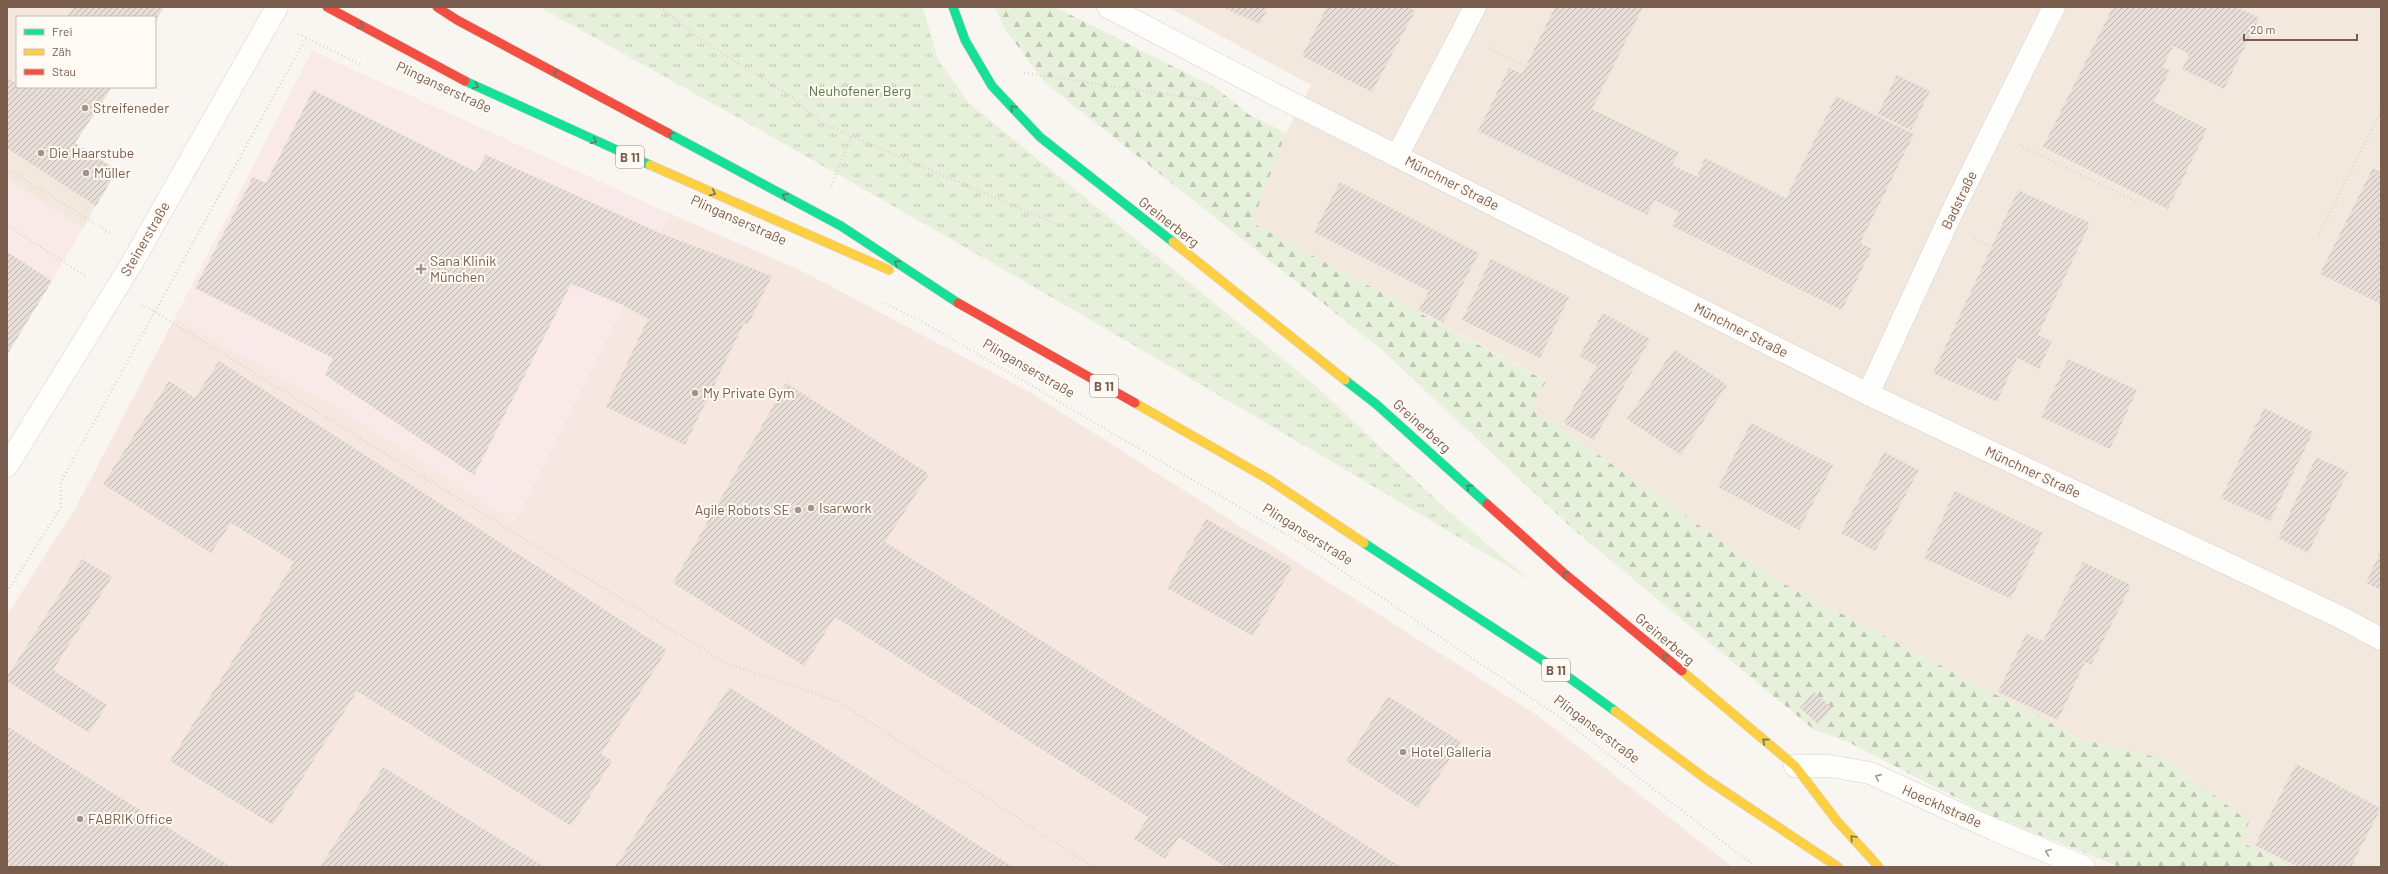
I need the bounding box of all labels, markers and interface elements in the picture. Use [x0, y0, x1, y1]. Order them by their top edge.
legend [16, 16, 156, 88]
scale bar [2244, 16, 2357, 42]
one-way arrow [357, 21, 364, 28]
text: 20 m [2250, 22, 2276, 36]
text: Frei [52, 24, 72, 38]
text: Zäh [52, 44, 71, 58]
street label: Plinganserstraße [394, 57, 495, 116]
text: Stau [52, 64, 76, 78]
one-way arrow [553, 71, 560, 78]
one-way arrow [472, 81, 480, 89]
park label: Neuhofener Berg [809, 82, 911, 99]
place label: Streifeneder [93, 99, 169, 116]
marker: Streifeneder [80, 103, 90, 113]
one-way arrow [1010, 105, 1018, 113]
one-way arrow [668, 132, 675, 140]
one-way arrow [590, 136, 597, 144]
place label: Die Haarstube [49, 144, 134, 161]
road number: B 11 [616, 146, 644, 168]
marker: Die Haarstube [36, 148, 46, 158]
street label: Münchner Straße [1402, 152, 1502, 214]
place label: Müller [94, 164, 131, 181]
marker: Müller [81, 168, 91, 178]
street label: Badstraße [1937, 168, 1980, 232]
one-way arrow [708, 188, 716, 196]
street label: Plinganserstraße [689, 191, 790, 248]
street label: Greinerberg [1136, 193, 1203, 250]
one-way arrow [782, 194, 790, 201]
street label: Steinerstraße [116, 198, 173, 279]
place label: Sana Klinik München [430, 252, 496, 285]
one-way arrow [894, 261, 901, 268]
marker: Sana Klinik München [415, 263, 427, 275]
street label: Münchner Straße [1691, 299, 1791, 361]
street label: Plinganserstraße [980, 334, 1078, 401]
road number: B 11 [1090, 375, 1118, 397]
place label: My Private Gym [703, 384, 795, 401]
marker: My Private Gym [690, 388, 700, 398]
street label: Greinerberg [1390, 395, 1455, 456]
street label: Münchner Straße [1983, 442, 2084, 501]
one-way arrow [1466, 485, 1473, 492]
place label: Isarwork [819, 499, 872, 516]
street label: Plinganserstraße [1260, 499, 1357, 568]
place label: Agile Robots SE [695, 501, 790, 518]
marker: Isarwork [806, 503, 816, 513]
marker: Agile Robots SE [793, 505, 803, 515]
one-way arrow [1562, 571, 1570, 579]
street label: Greinerberg [1632, 609, 1698, 668]
one-way arrow [1662, 655, 1669, 662]
road number: B 11 [1542, 659, 1570, 681]
street label: Plinganserstraße [1551, 691, 1644, 766]
one-way arrow [1762, 738, 1769, 745]
place label: Hotel Galleria [1411, 743, 1491, 760]
marker: Hotel Galleria [1398, 747, 1408, 757]
one-way arrow [1874, 774, 1882, 782]
street label: Hoeckhstraße [1900, 780, 1985, 831]
place label: FABRIK Office [88, 810, 173, 827]
marker: FABRIK Office [75, 814, 85, 824]
one-way arrow [1851, 836, 1858, 843]
one-way arrow [2044, 849, 2052, 857]

